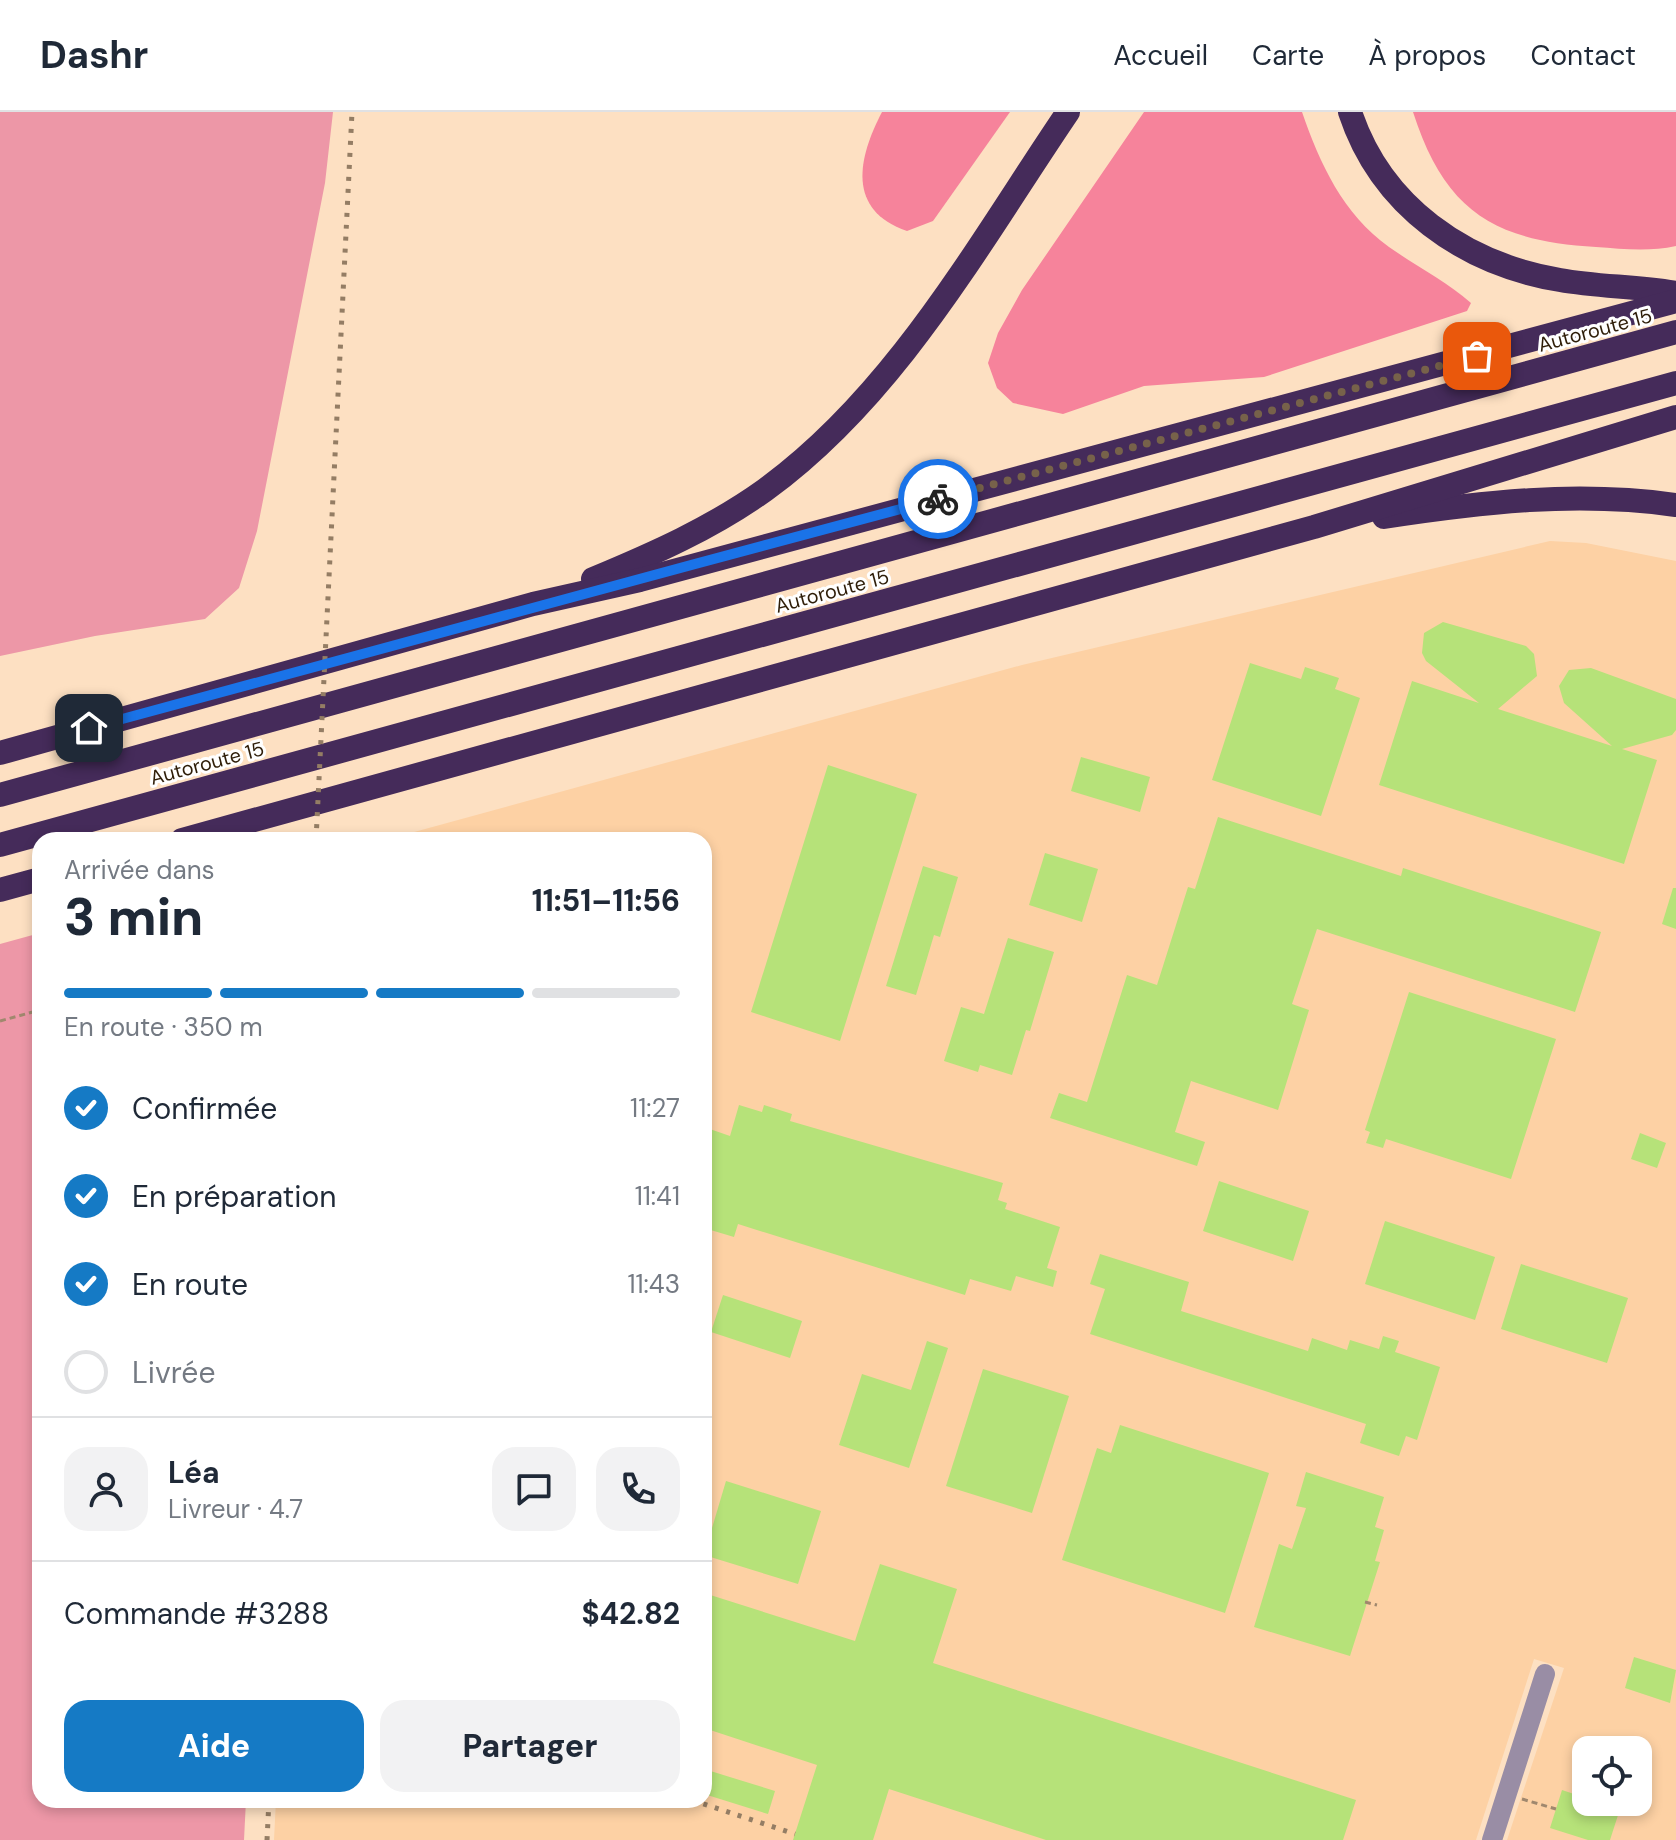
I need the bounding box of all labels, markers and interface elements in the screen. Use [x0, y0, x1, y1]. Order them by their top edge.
text: Dashr [40, 30, 148, 80]
text: Accueil [1113, 37, 1208, 74]
text: Carte [1252, 37, 1324, 74]
text: À propos [1368, 37, 1486, 74]
text: Contact [1530, 37, 1636, 74]
street label: Autoroute 15 [1535, 302, 1655, 358]
pin [1443, 322, 1511, 390]
icon: bag [1455, 334, 1499, 378]
courier [898, 459, 978, 539]
icon: bike [916, 477, 960, 521]
street label: Autoroute 15 [772, 563, 892, 619]
pin [55, 694, 123, 762]
icon: home [67, 706, 111, 750]
street label: Autoroute 15 [147, 735, 267, 791]
text: Arrivée dans [64, 853, 215, 887]
text: 11:51–11:56 [532, 881, 680, 920]
text: 3 min [64, 883, 203, 951]
text: En route · 350 m [64, 1010, 263, 1044]
icon: check [64, 1086, 108, 1130]
text: Confirmée [132, 1089, 277, 1128]
text: 11:27 [630, 1091, 680, 1125]
icon: check [64, 1174, 108, 1218]
text: En préparation [132, 1177, 337, 1216]
text: 11:41 [635, 1179, 680, 1213]
icon: check [64, 1262, 108, 1306]
text: En route [132, 1265, 248, 1304]
text: 11:43 [627, 1267, 680, 1301]
text: Livrée [132, 1353, 215, 1392]
button: person [64, 1447, 148, 1531]
button: chat [492, 1447, 576, 1531]
button: phone [596, 1447, 680, 1531]
text: Léa [168, 1453, 220, 1492]
text: Livreur · 4.7 [168, 1492, 303, 1526]
text: Commande #3288 [64, 1594, 329, 1633]
text: $42.82 [581, 1594, 680, 1633]
button: Aide [64, 1700, 364, 1792]
button: Partager [380, 1700, 680, 1792]
map controls [1572, 1736, 1652, 1816]
button: locate [1572, 1736, 1652, 1816]

